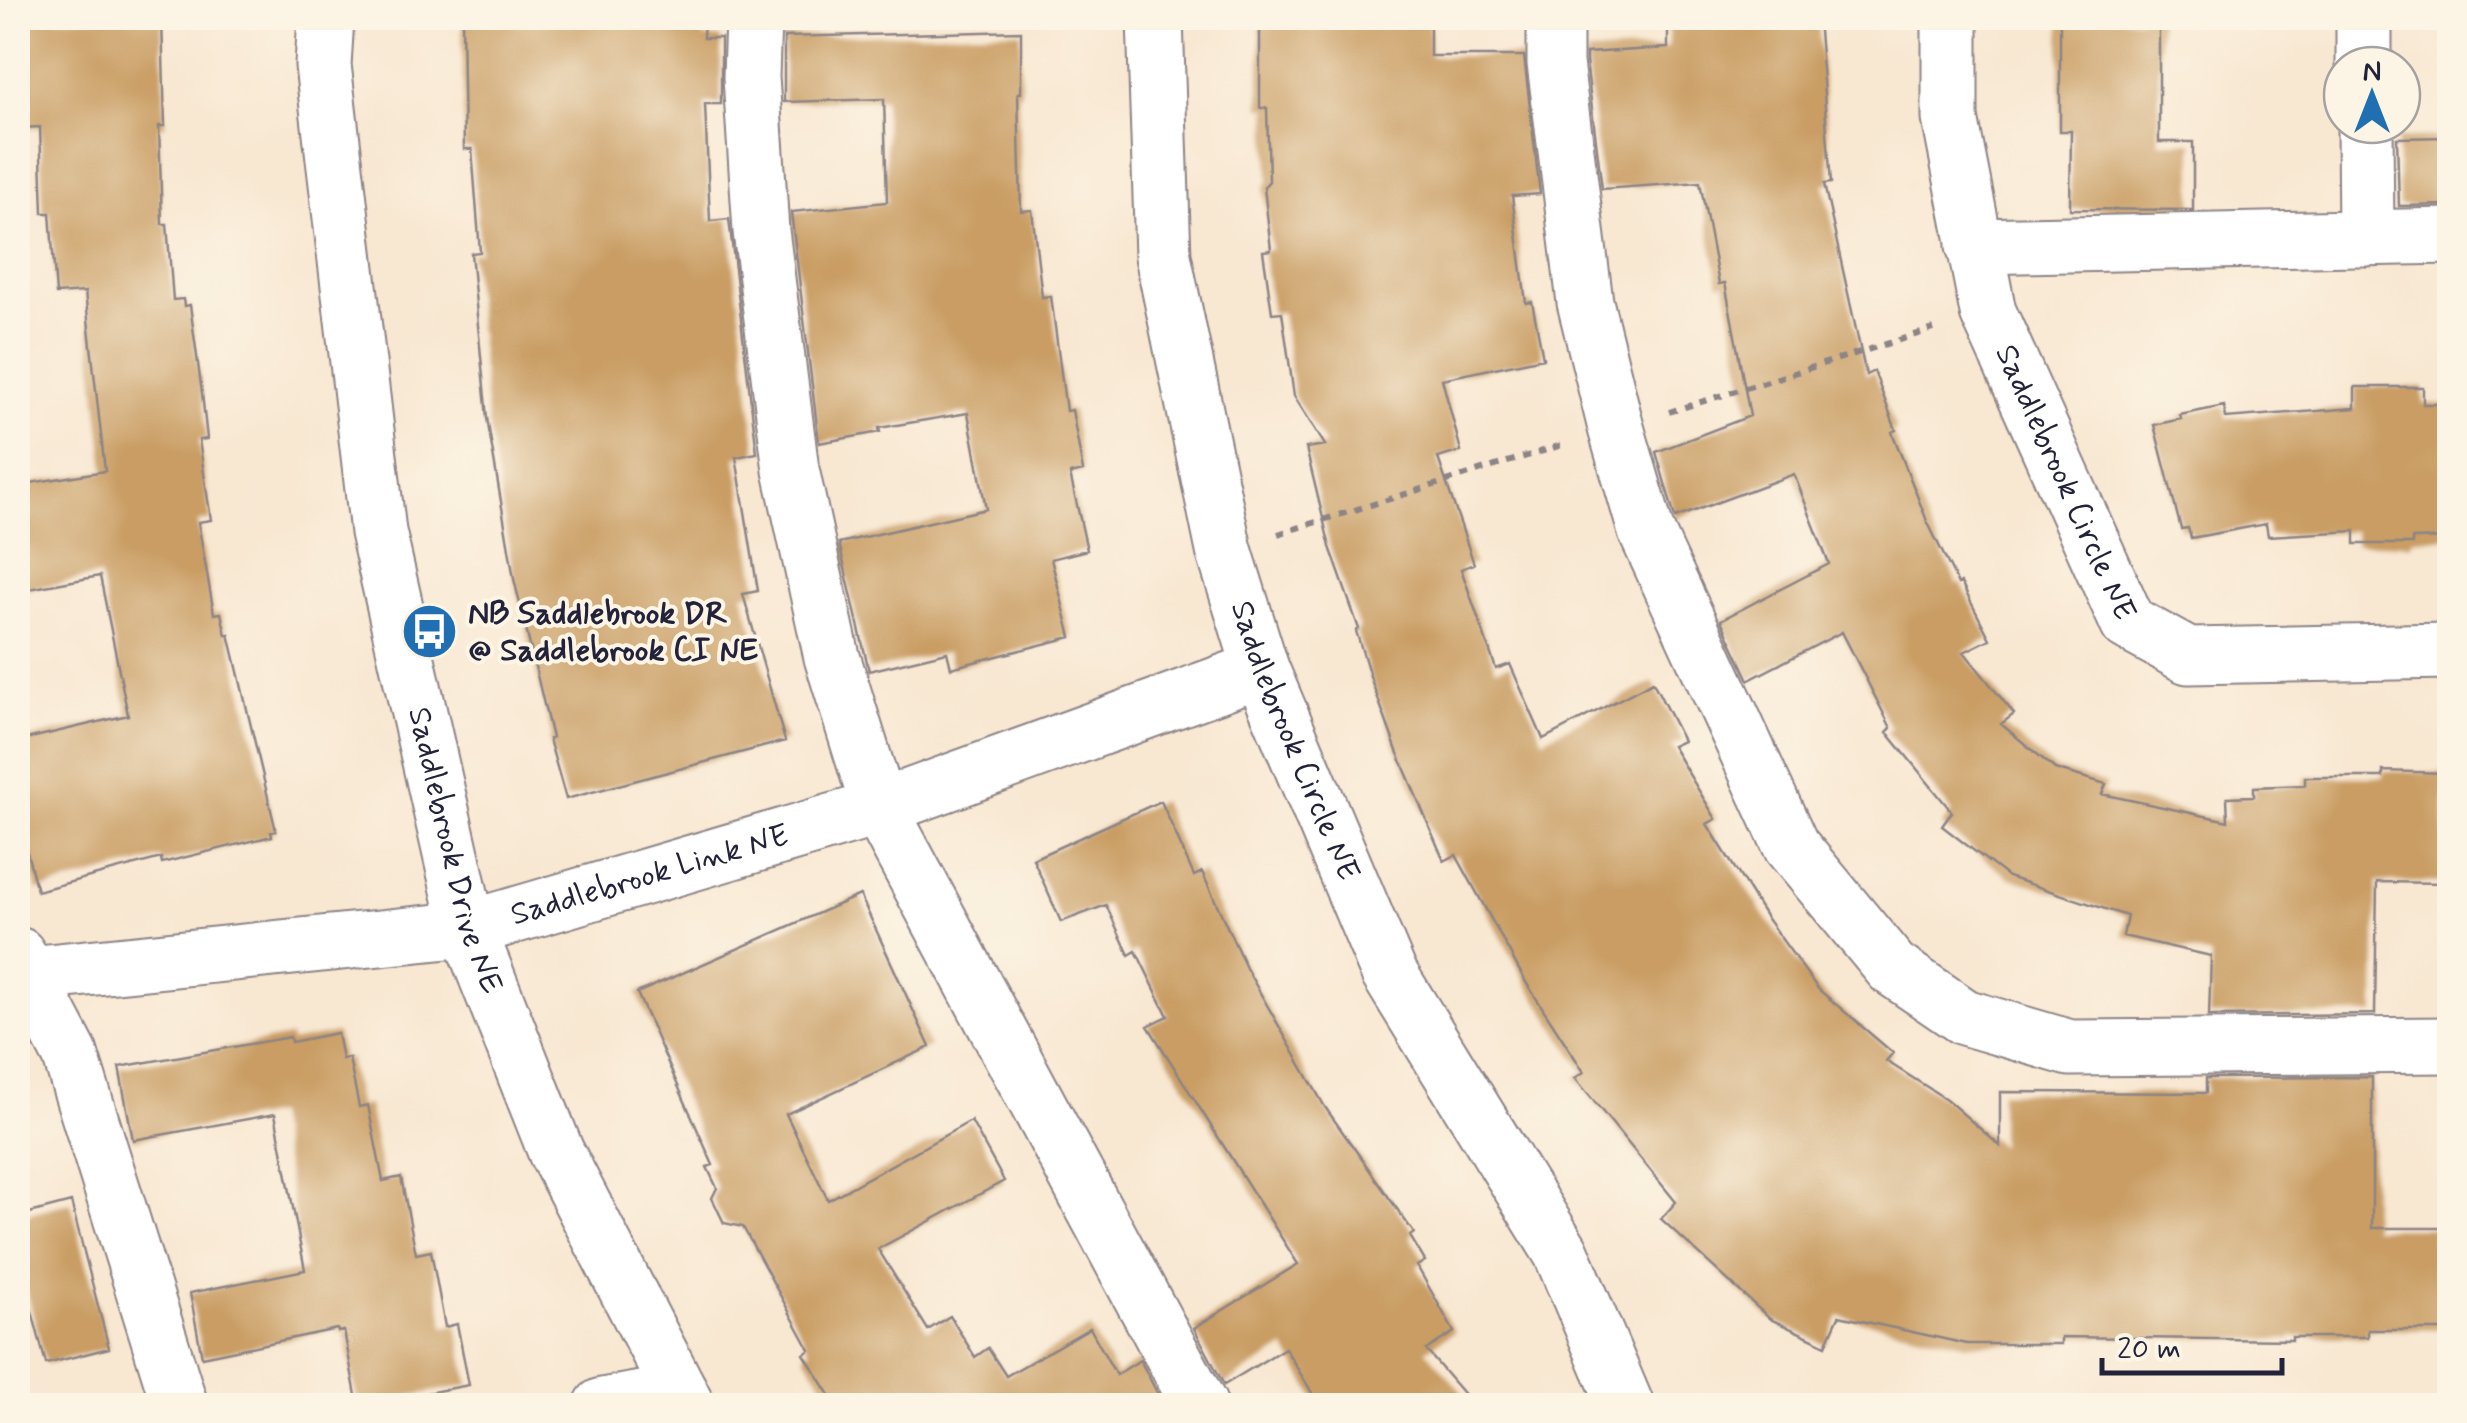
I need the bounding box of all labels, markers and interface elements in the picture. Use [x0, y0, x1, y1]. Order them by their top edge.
north arrow [2322, 45, 2422, 145]
text: N [2363, 54, 2381, 91]
street label: Saddlebrook Circle NE [1985, 338, 2145, 627]
place label: NB Saddlebrook DR @ Saddlebrook CI NE [468, 593, 759, 672]
street label: Saddlebrook Circle NE [1220, 596, 1369, 887]
bus stop icon: NB Saddlebrook DR @ Saddlebrook CI NE [399, 602, 459, 662]
street label: Saddlebrook Drive NE [397, 703, 512, 1000]
street label: Saddlebrook Link NE [506, 815, 794, 936]
scale bar [2102, 1313, 2282, 1375]
text: 20 m [2117, 1330, 2181, 1369]

